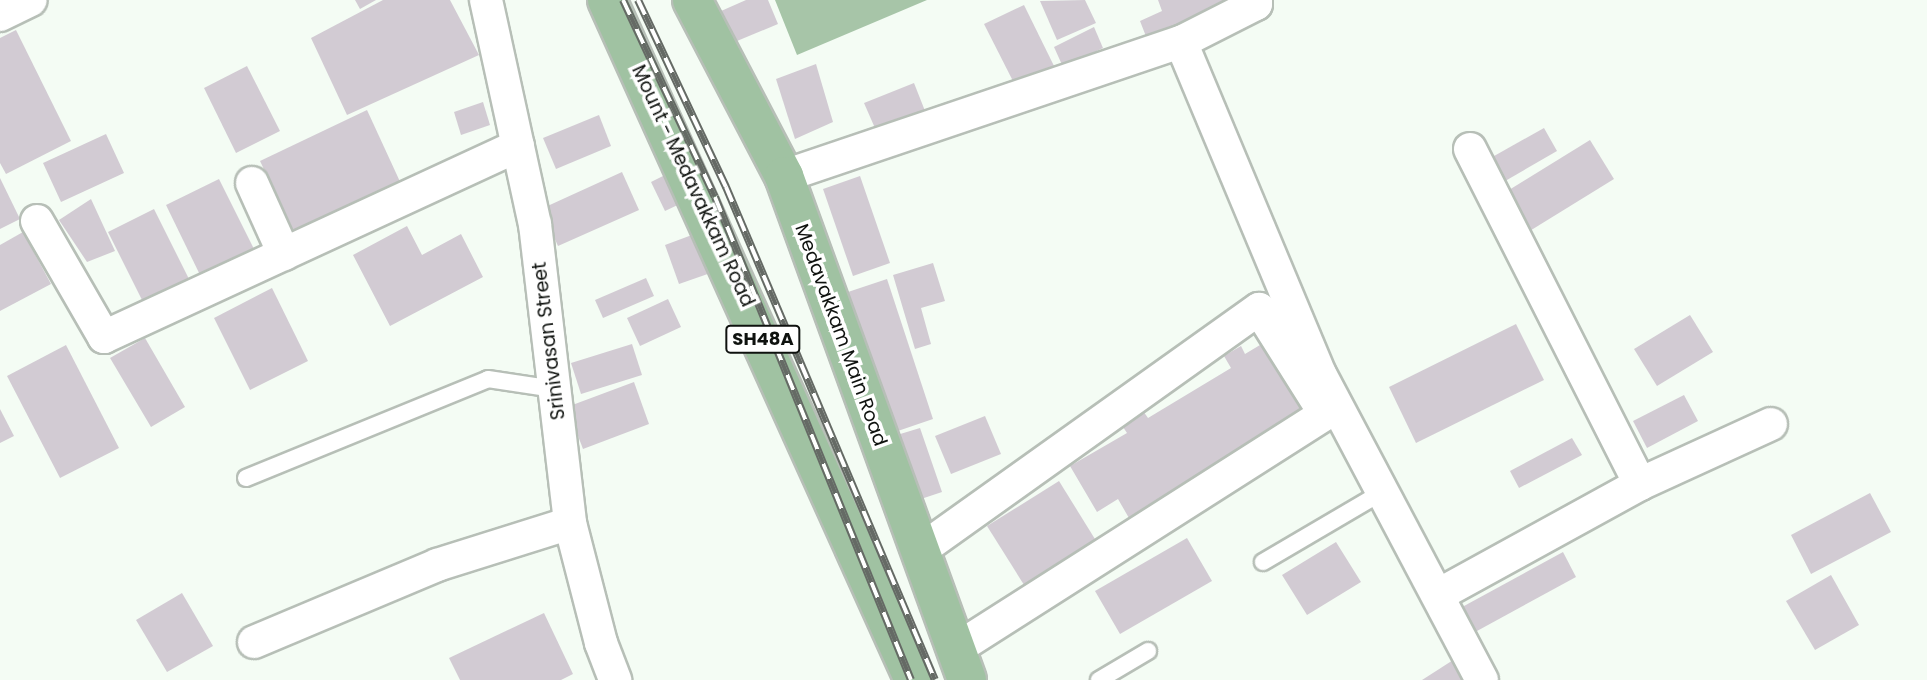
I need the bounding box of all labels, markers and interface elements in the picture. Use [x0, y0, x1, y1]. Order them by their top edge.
street label: Mount - Medavakkam Road [627, 61, 759, 311]
street label: Medavakkam Main Road [790, 221, 892, 449]
street label: Srinivasan Street [528, 261, 570, 421]
road number: SH48A [724, 324, 802, 354]

